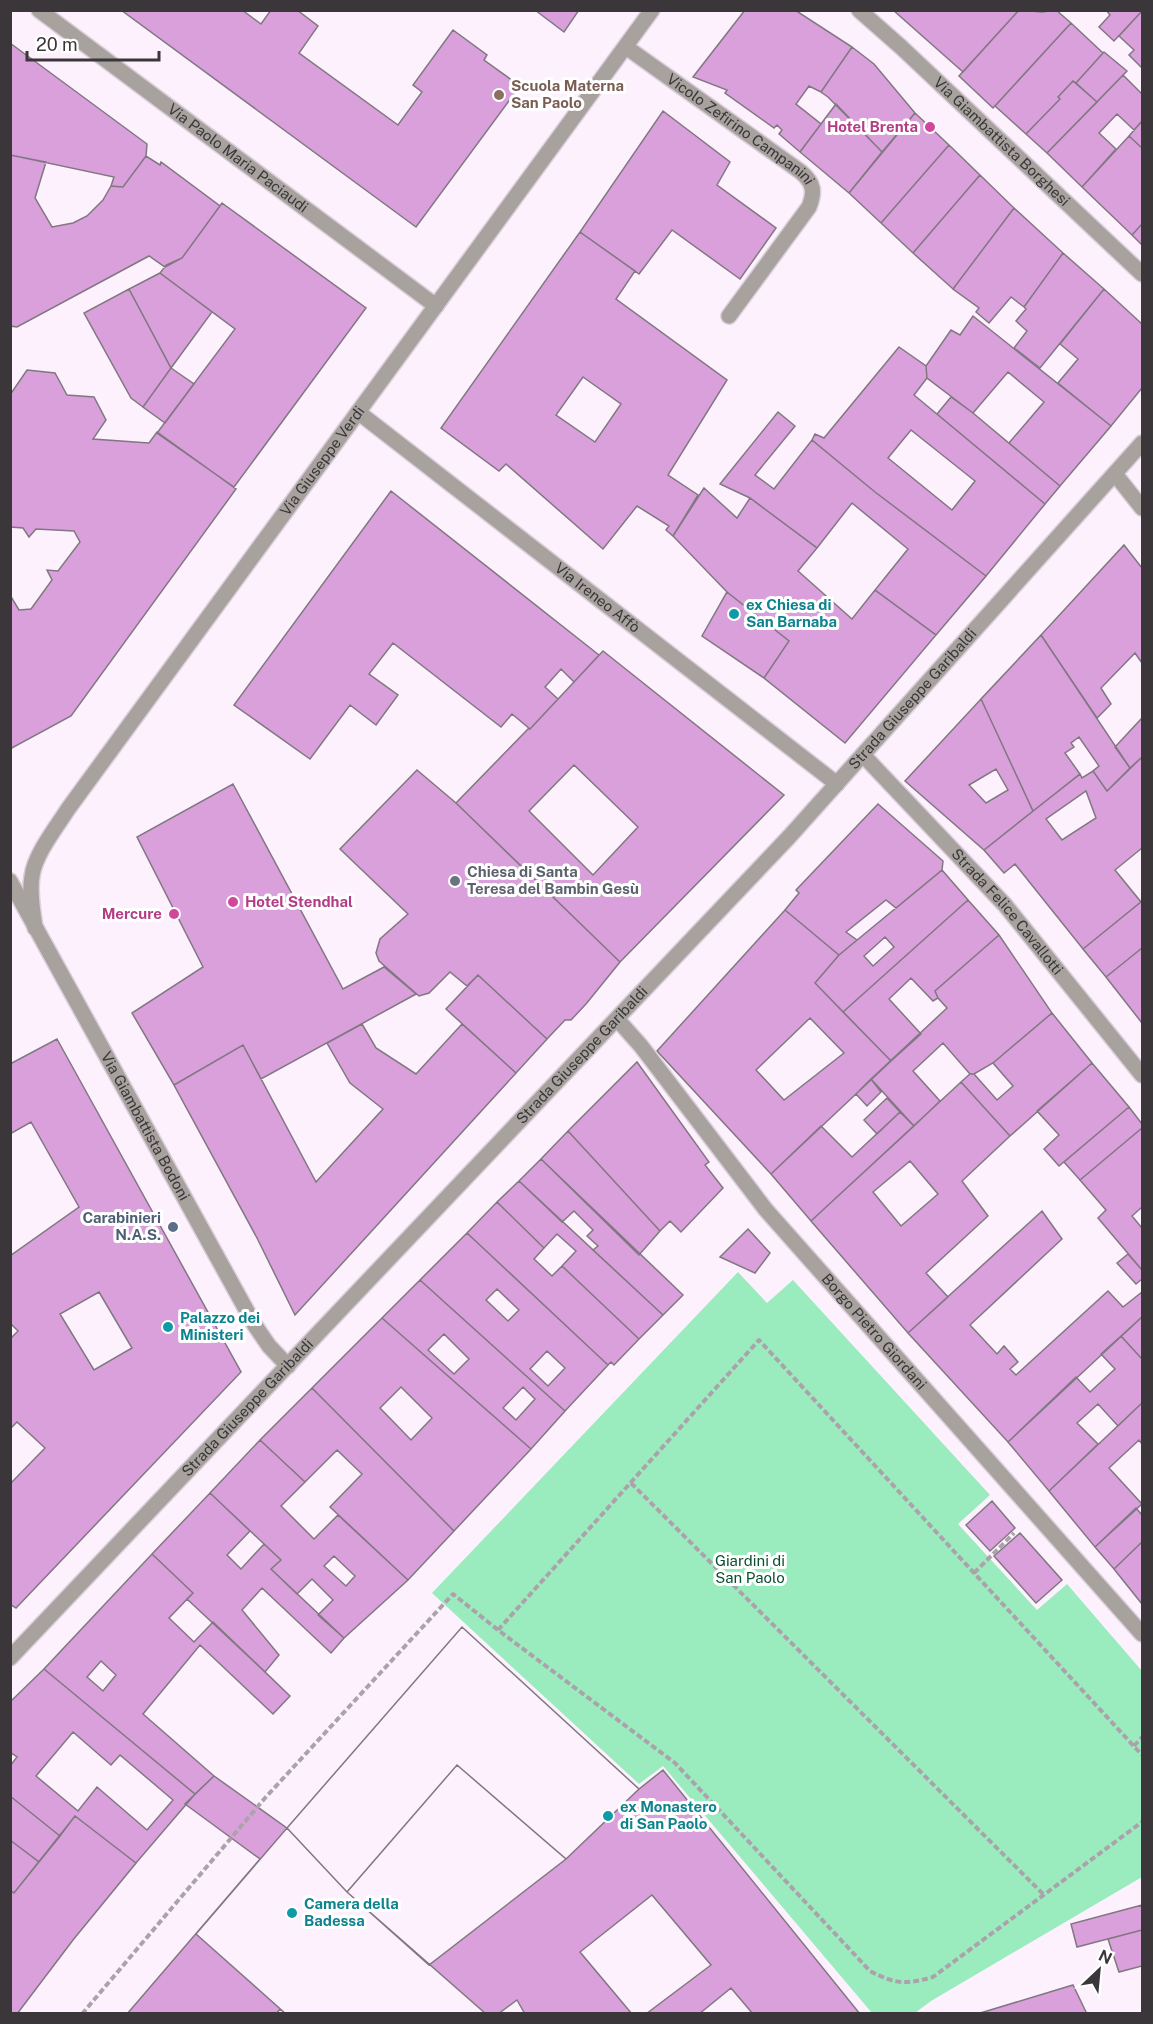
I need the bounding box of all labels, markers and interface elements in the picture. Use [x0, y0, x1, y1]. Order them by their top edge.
scale bar [27, 24, 159, 62]
text: 20 m [36, 34, 78, 55]
street label: Vicolo Zefirino Campanini [664, 70, 818, 187]
street label: Via Giambattista Borghesi [930, 73, 1073, 209]
place label: Scuola Materna San Paolo [511, 77, 624, 111]
marker: Scuola Materna San Paolo [492, 88, 506, 102]
street label: Via Paolo Maria Paciaudi [165, 100, 312, 216]
place label: Hotel Brenta [827, 118, 918, 135]
marker: Hotel Brenta [923, 120, 937, 134]
street label: Via Giuseppe Verdi [276, 403, 368, 519]
street label: Via Ireneo Affò [552, 559, 644, 636]
place label: ex Chiesa di San Barnaba [746, 596, 837, 630]
marker: ex Chiesa di San Barnaba [727, 607, 741, 621]
street label: Strada Giuseppe Garibaldi [845, 625, 980, 773]
street label: Strada Felice Cavallotti [948, 845, 1067, 978]
place label: Chiesa di Santa Teresa del Bambin Gesù [467, 863, 639, 897]
marker: Chiesa di Santa Teresa del Bambin Gesù [448, 874, 462, 888]
place label: Hotel Stendhal [245, 893, 353, 910]
marker: Hotel Stendhal [226, 895, 240, 909]
place label: Mercure [102, 905, 162, 922]
marker: Mercure [167, 907, 181, 921]
street label: Strada Giuseppe Garibaldi [512, 983, 651, 1127]
street label: Via Giambattista Bodoni [98, 1049, 193, 1203]
place label: Carabinieri N.A.S. [83, 1209, 161, 1243]
marker: Carabinieri N.A.S. [166, 1220, 180, 1234]
street label: Borgo Pietro Giordani [819, 1270, 930, 1393]
place label: Palazzo dei Ministeri [180, 1309, 260, 1343]
marker: Palazzo dei Ministeri [161, 1320, 175, 1334]
street label: Strada Giuseppe Garibaldi [178, 1335, 316, 1480]
park label: Giardini di San Paolo [715, 1552, 785, 1586]
place label: ex Monastero di San Paolo [620, 1798, 717, 1832]
marker: ex Monastero di San Paolo [601, 1809, 615, 1823]
place label: Camera della Badessa [304, 1895, 399, 1929]
marker: Camera della Badessa [285, 1906, 299, 1920]
north arrow [1069, 1940, 1129, 2000]
text: N [1096, 1946, 1115, 1968]

